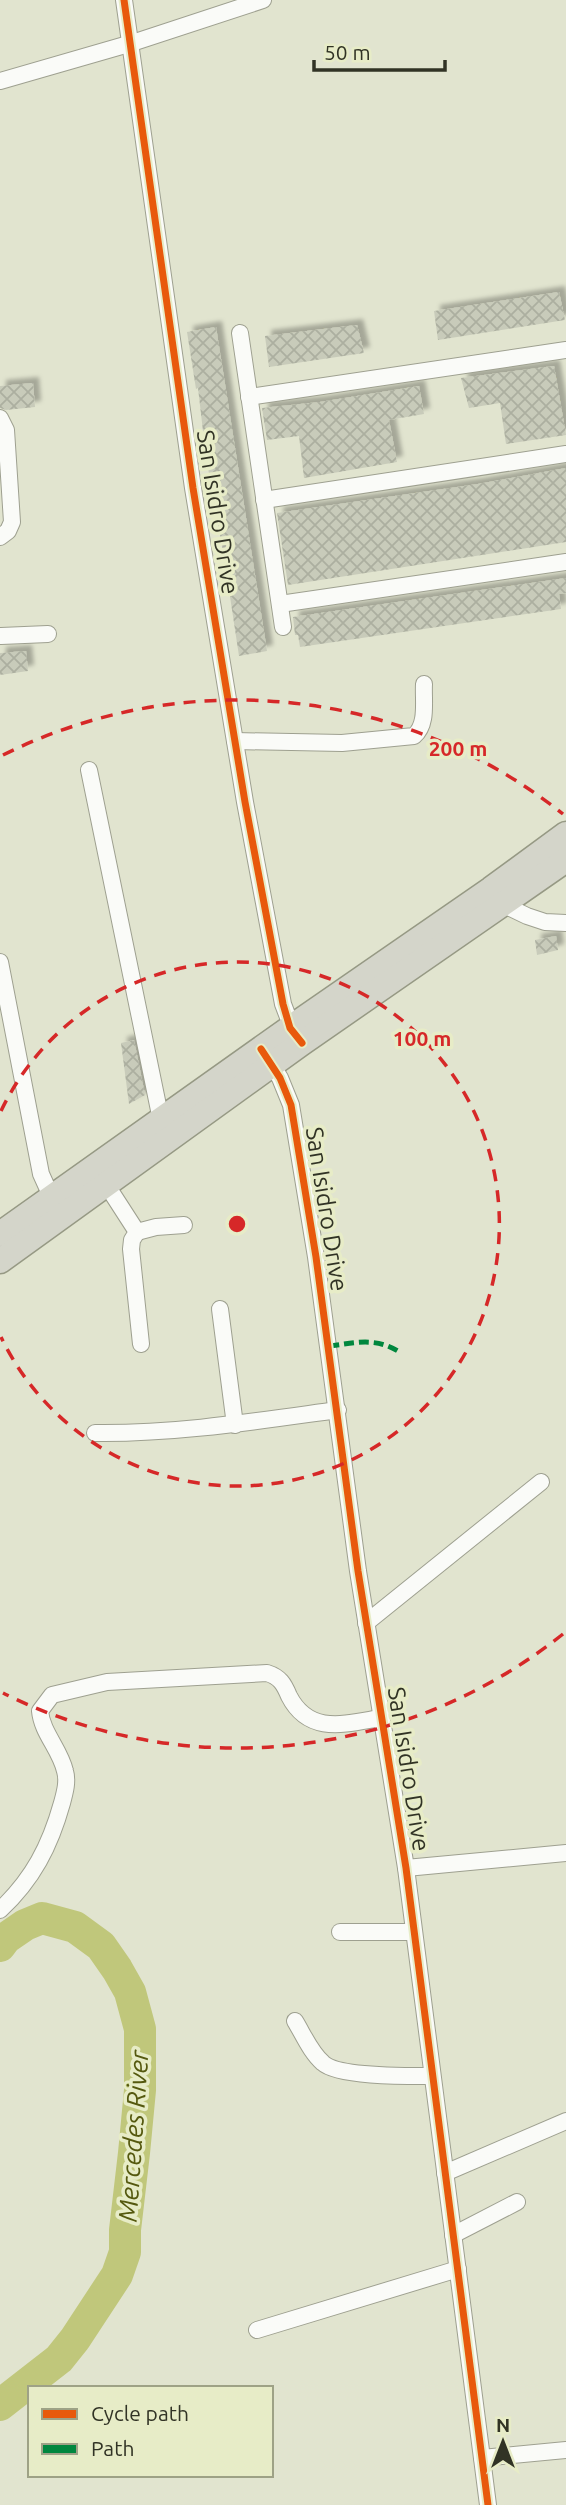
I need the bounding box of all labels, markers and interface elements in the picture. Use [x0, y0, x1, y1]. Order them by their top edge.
scale bar [314, 28, 445, 72]
text: 50 m [324, 40, 371, 64]
street label: San Isidro Drive [192, 428, 244, 596]
text: 200 m [429, 736, 487, 760]
text: 100 m [393, 1026, 451, 1050]
street label: San Isidro Drive [301, 1125, 353, 1293]
centre of rings [225, 1212, 249, 1236]
street label: San Isidro Drive [383, 1685, 435, 1853]
water label: Mercedes River [113, 2048, 154, 2223]
legend [28, 2386, 273, 2477]
text: Cycle path [91, 2401, 189, 2425]
north arrow [468, 2407, 538, 2477]
text: N [496, 2414, 510, 2436]
text: Path [91, 2436, 134, 2460]

